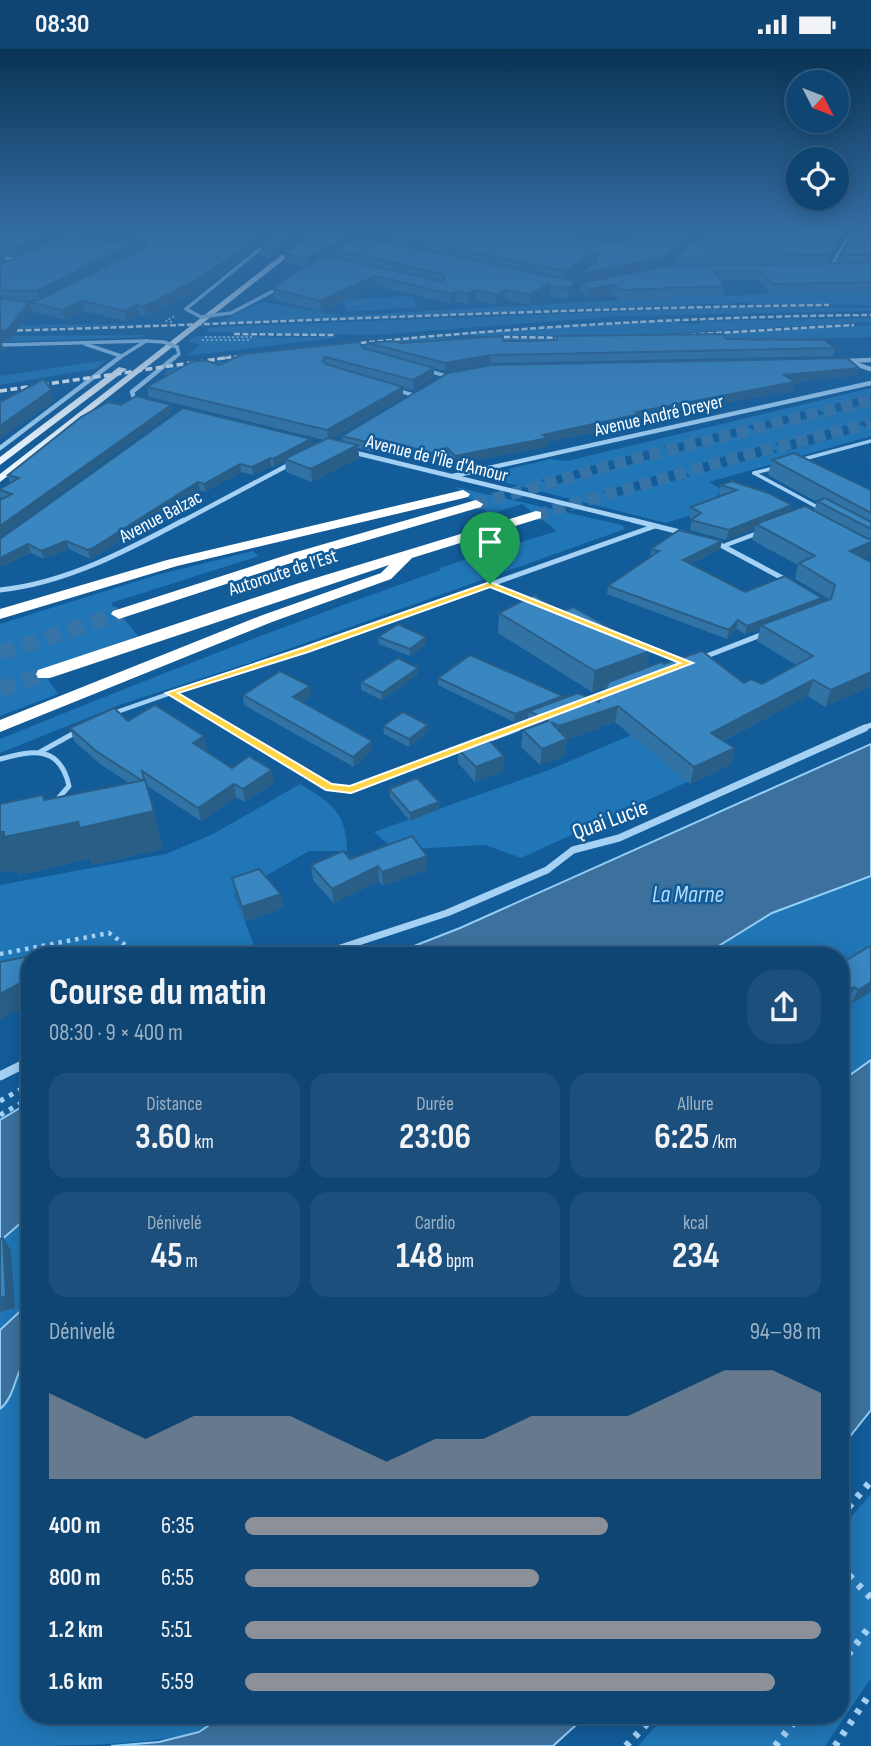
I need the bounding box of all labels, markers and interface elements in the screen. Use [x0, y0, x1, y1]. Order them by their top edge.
text: 08:30 [35, 9, 89, 40]
north arrow [786, 70, 849, 133]
map controls [786, 70, 849, 210]
button: locate [786, 147, 849, 210]
street label: Avenue André Dreyer [591, 390, 726, 442]
street label: Avenue de l'Île d'Amour [363, 430, 511, 488]
street label: Avenue Balzac [115, 486, 206, 549]
pin [460, 512, 520, 584]
icon: arrive [471, 523, 509, 561]
street label: Autoroute de l’Est [225, 545, 340, 602]
street label: Quai Lucie [568, 793, 652, 847]
water label: La Marne [652, 880, 724, 909]
text: Course du matin [49, 970, 267, 1015]
button: share [747, 970, 821, 1044]
text: 08:30 · 9 × 400 m [49, 1019, 183, 1047]
text: Distance [146, 1093, 202, 1116]
text: Durée [416, 1093, 454, 1116]
text: Allure [678, 1093, 714, 1116]
text: 3.60 [135, 1116, 191, 1159]
text: 23:06 [399, 1116, 471, 1159]
text: 6:25 [654, 1116, 709, 1159]
text: km [191, 1131, 214, 1154]
text: /km [709, 1131, 737, 1154]
text: Dénivelé [147, 1212, 202, 1235]
text: Cardio [415, 1212, 455, 1235]
text: kcal [683, 1212, 708, 1235]
text: 45 [151, 1235, 183, 1278]
text: 148 [396, 1235, 443, 1278]
text: 234 [672, 1235, 719, 1278]
text: m [183, 1250, 198, 1273]
text: bpm [443, 1250, 474, 1273]
text: Dénivelé [49, 1318, 115, 1346]
text: 94–98 m [750, 1318, 821, 1346]
text: 400 m [49, 1512, 100, 1540]
text: 6:35 [161, 1512, 194, 1540]
text: 800 m [49, 1564, 101, 1592]
text: 6:55 [161, 1564, 194, 1592]
text: 1.2 km [49, 1616, 103, 1644]
text: 5:51 [161, 1616, 192, 1644]
text: 1.6 km [49, 1668, 103, 1696]
text: 5:59 [161, 1668, 194, 1696]

